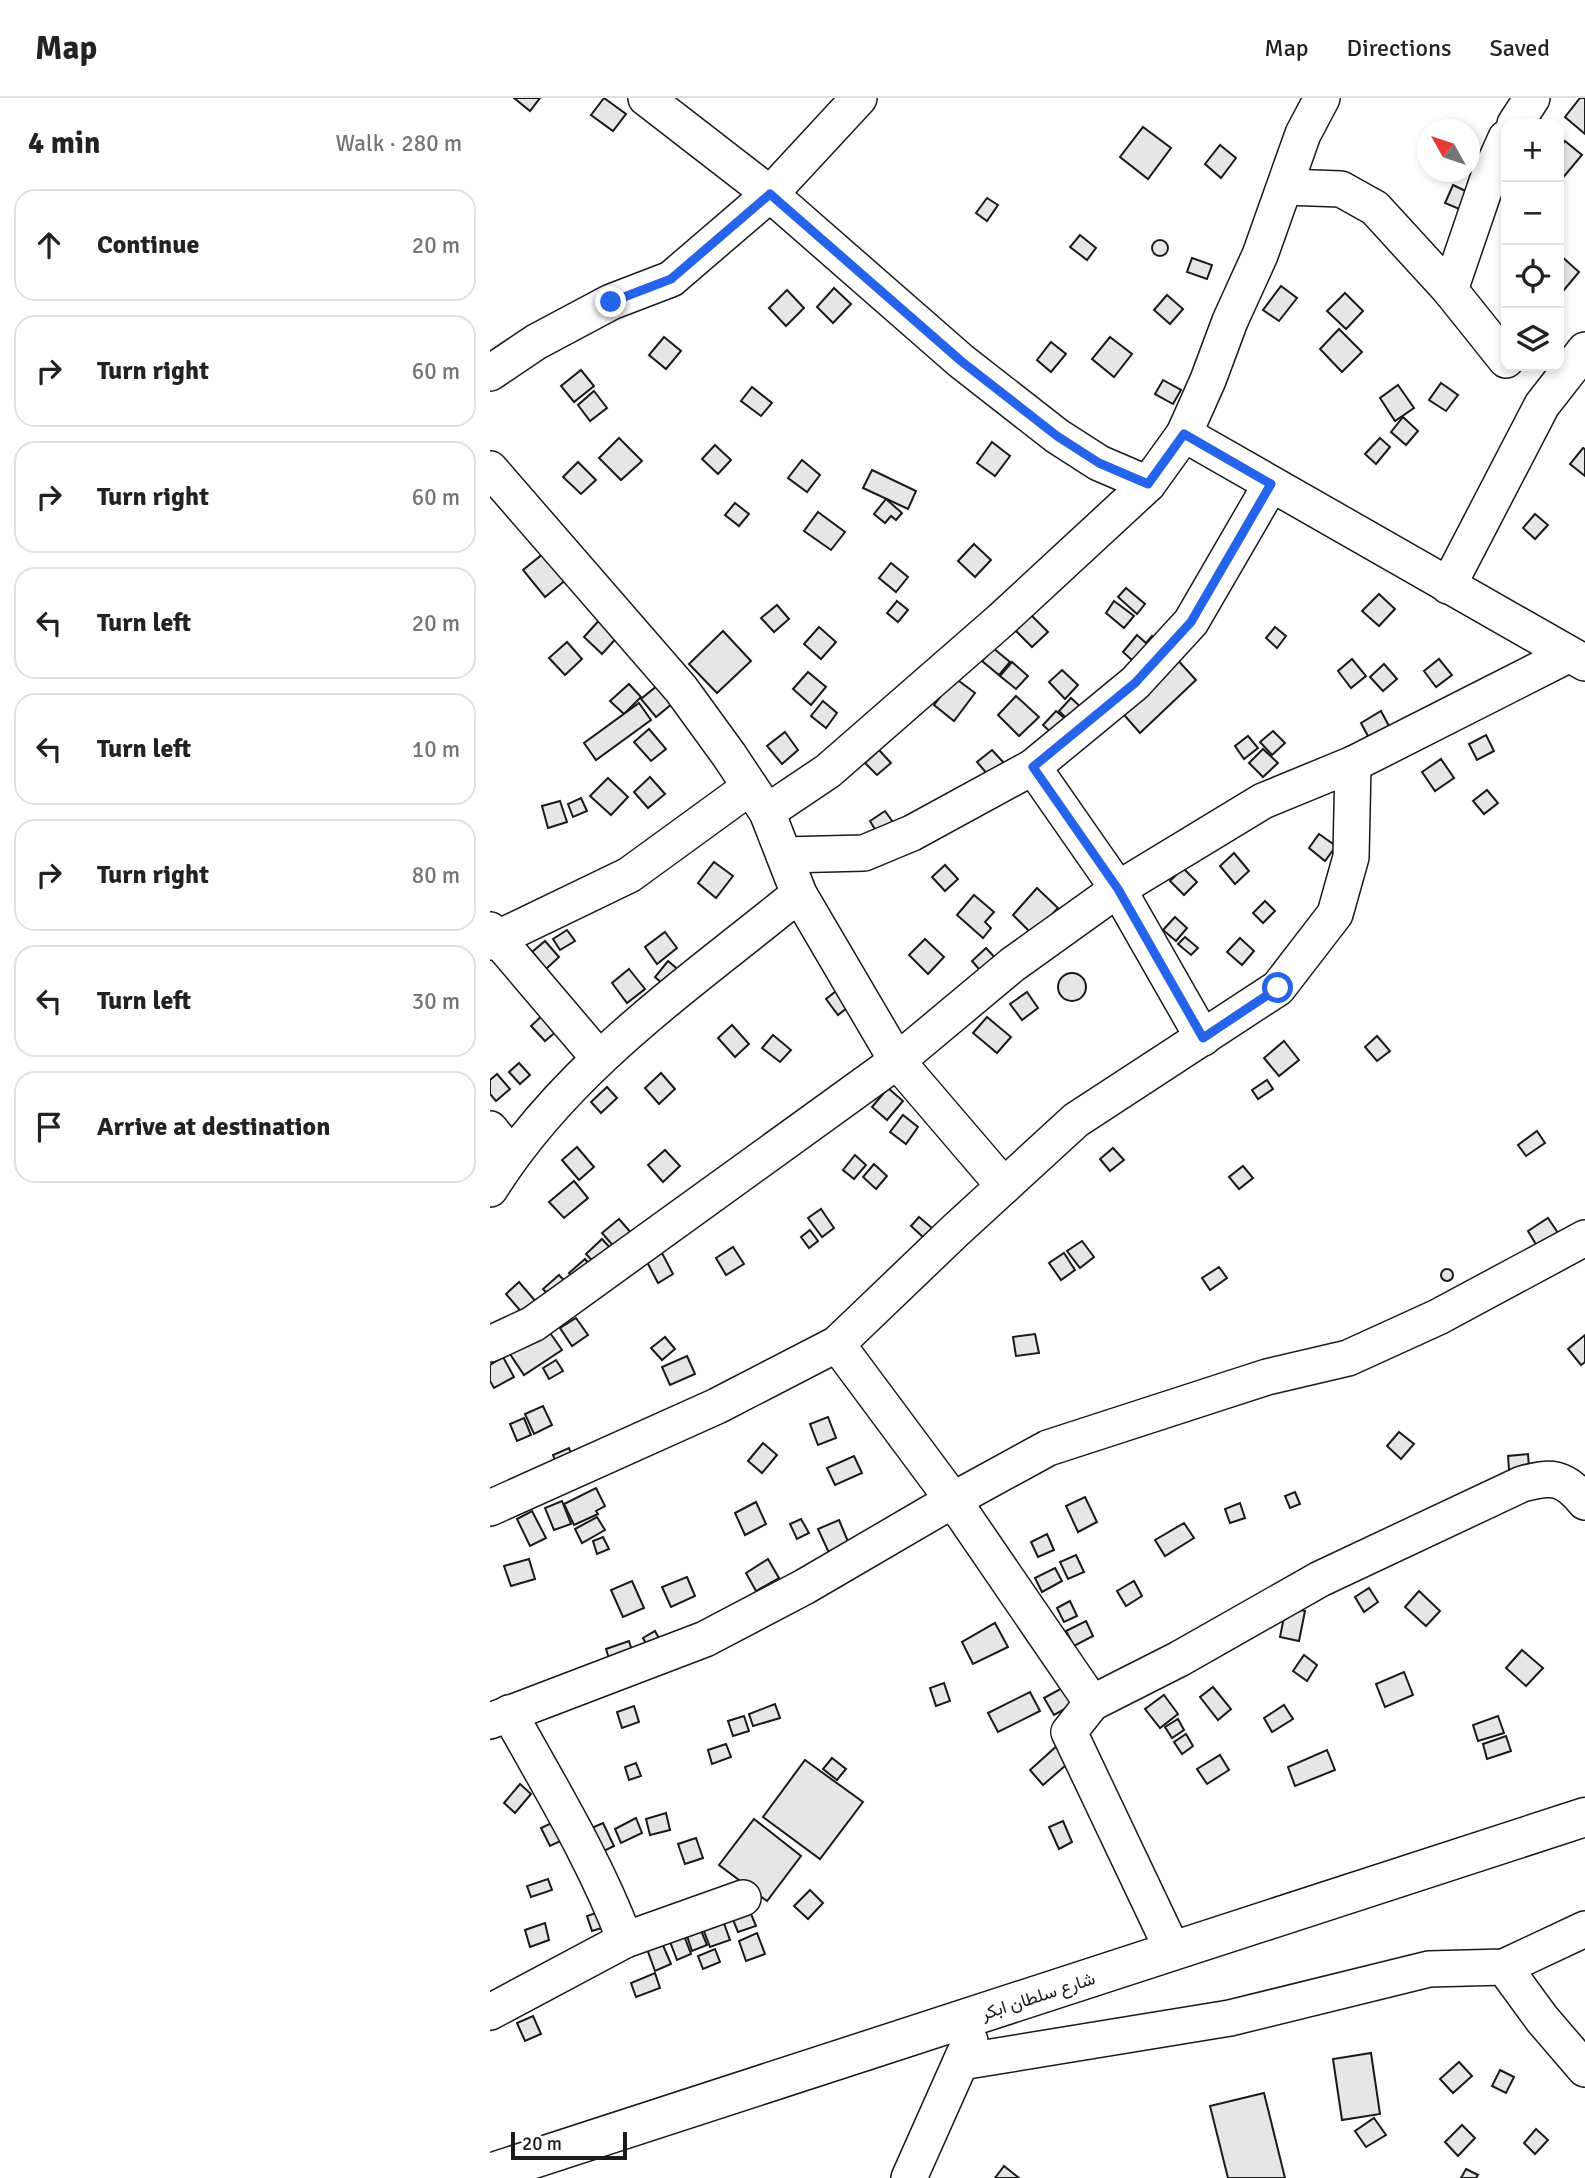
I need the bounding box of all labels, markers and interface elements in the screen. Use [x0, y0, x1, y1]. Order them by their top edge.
text: Map [35, 28, 97, 69]
text: Map [1264, 33, 1309, 63]
text: Directions [1347, 33, 1452, 63]
text: Saved [1490, 33, 1550, 63]
north arrow [1417, 119, 1480, 182]
map controls [1501, 119, 1564, 371]
button: + [1501, 119, 1564, 182]
text: 4 min [28, 125, 100, 162]
text: Walk · 280 m [336, 129, 462, 158]
button: − [1501, 182, 1564, 245]
icon: ahead [30, 226, 68, 264]
text: Continue [97, 229, 199, 261]
text: 20 m [412, 231, 460, 260]
button: locate [1501, 245, 1564, 308]
route end [595, 286, 626, 317]
button: layers [1501, 308, 1564, 371]
icon: right [30, 352, 68, 390]
text: Turn right [97, 355, 209, 387]
text: 60 m [412, 357, 460, 386]
icon: right [30, 478, 68, 516]
text: Turn right [97, 481, 209, 513]
text: 60 m [412, 483, 460, 512]
icon: left [30, 604, 68, 642]
text: Turn left [97, 607, 191, 639]
text: 20 m [412, 609, 460, 638]
icon: left [30, 730, 68, 768]
text: Turn left [97, 733, 191, 765]
text: 10 m [412, 735, 460, 764]
icon: right [30, 856, 68, 894]
text: Turn right [97, 859, 209, 891]
text: 80 m [412, 861, 460, 890]
route start [1262, 972, 1293, 1003]
icon: left [30, 982, 68, 1020]
text: Turn left [97, 985, 191, 1017]
text: 30 m [412, 987, 460, 1016]
icon: arrive [30, 1108, 68, 1146]
text: Arrive at destination [97, 1111, 330, 1143]
street label: شارع سلطان ابكر [977, 1967, 1098, 2026]
scale bar [511, 2129, 626, 2161]
text: 20 m [522, 2132, 562, 2156]

